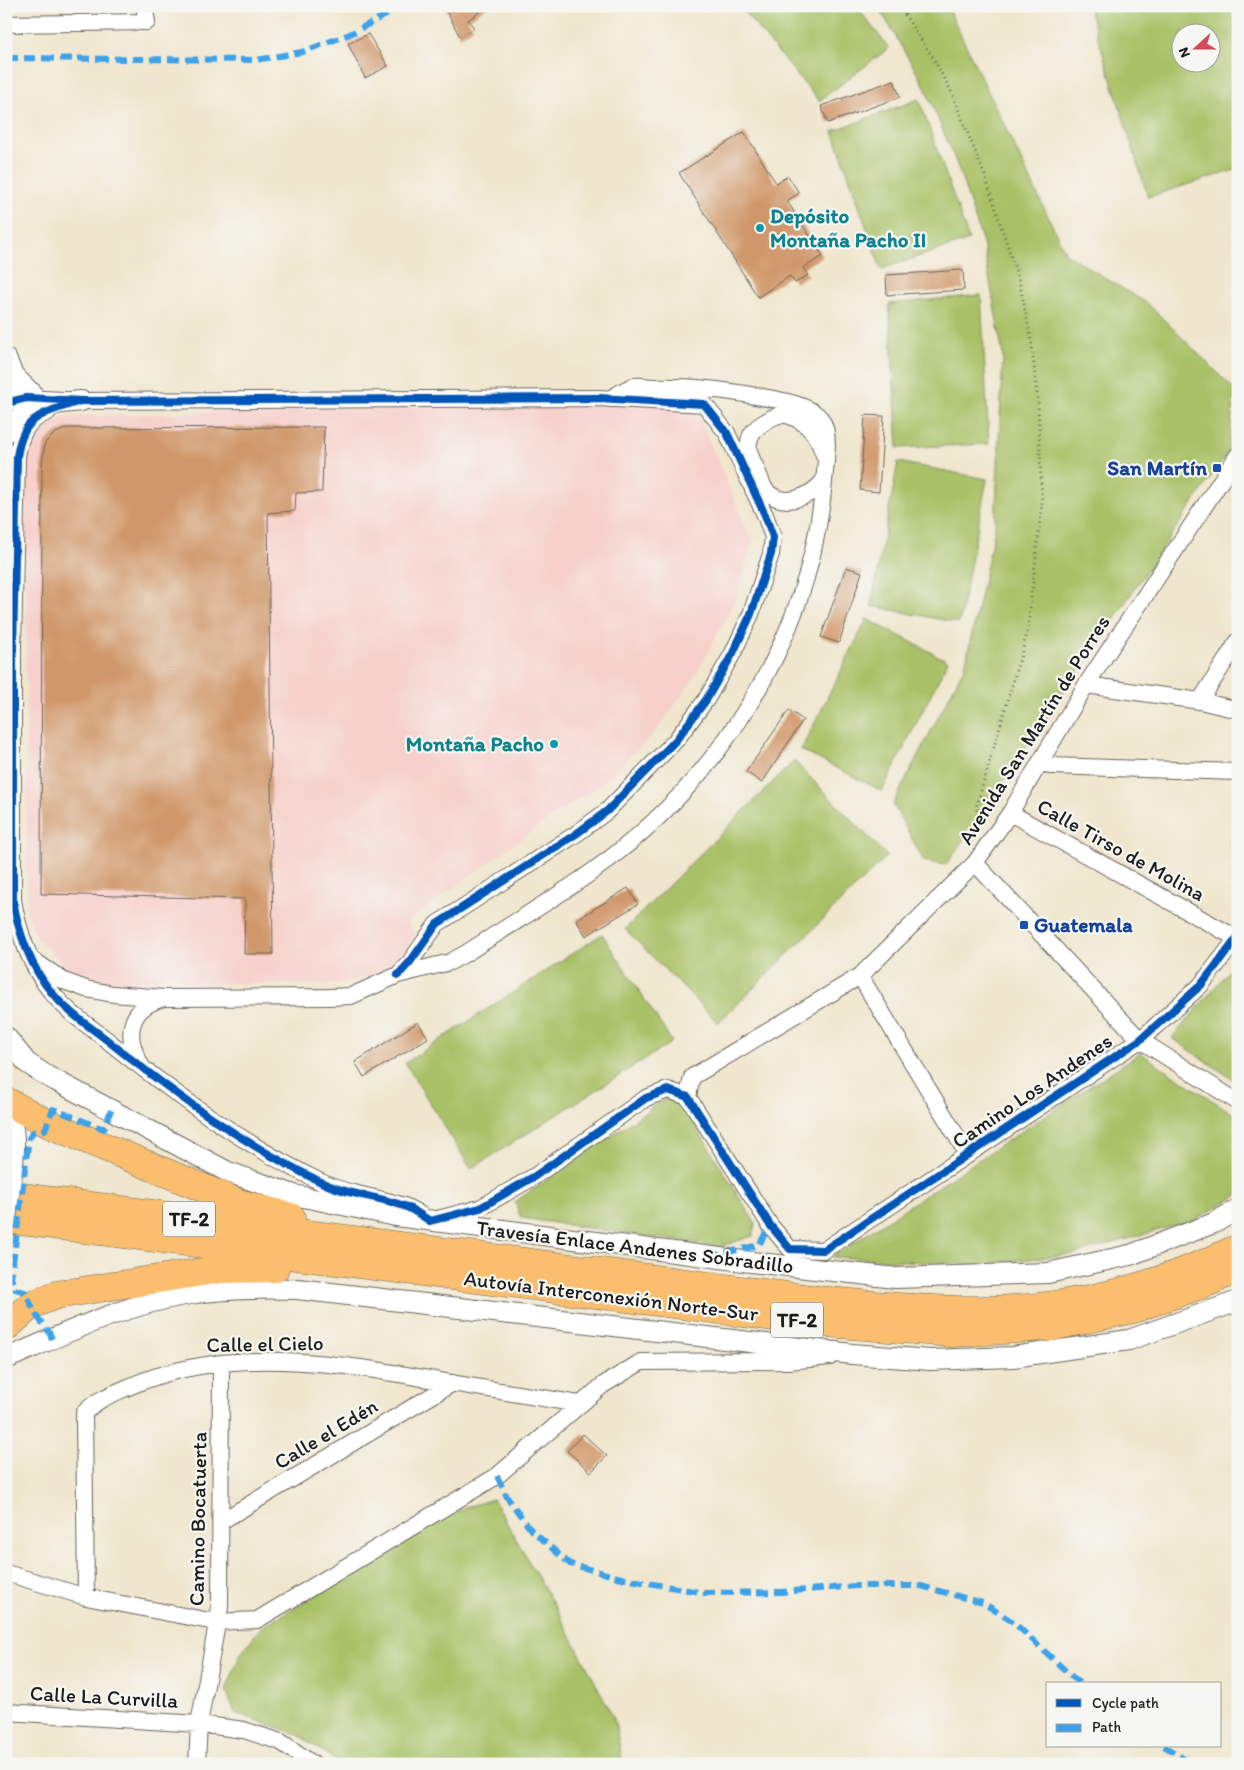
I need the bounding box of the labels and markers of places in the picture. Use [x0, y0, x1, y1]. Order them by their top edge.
place label: Depósito Montaña Pacho II [770, 203, 926, 252]
marker: Depósito Montaña Pacho II [754, 222, 766, 234]
place label: San Martín [1107, 455, 1207, 480]
marker: San Martín [1211, 462, 1223, 474]
place label: Montaña Pacho [406, 731, 544, 756]
marker: Montaña Pacho [548, 738, 560, 750]
place label: Guatemala [1034, 912, 1133, 937]
marker: Guatemala [1018, 919, 1030, 931]

